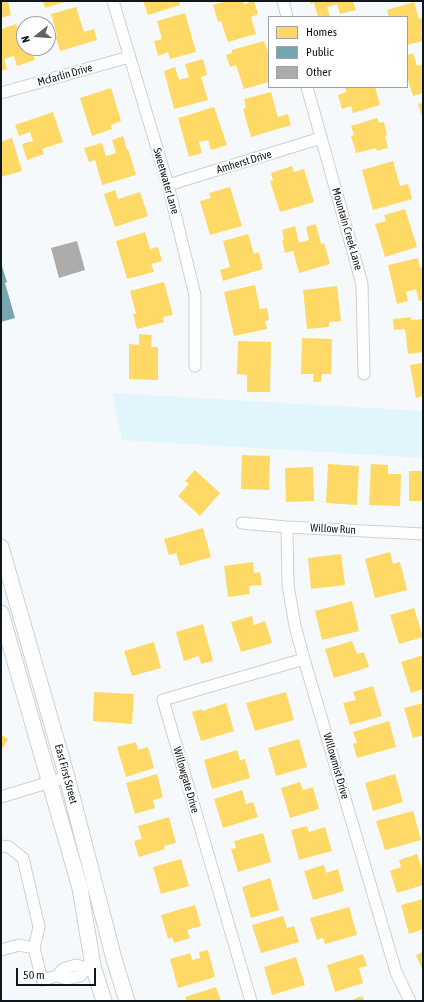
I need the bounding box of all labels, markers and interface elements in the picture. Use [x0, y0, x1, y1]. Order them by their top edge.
north arrow [16, 16, 56, 56]
legend [268, 16, 408, 88]
text: Homes [306, 25, 337, 39]
text: N [19, 34, 32, 44]
text: Public [306, 45, 334, 59]
street label: Mcfarlin Drive [36, 61, 94, 89]
text: Other [306, 65, 331, 79]
street label: Sweetwater Lane [150, 146, 182, 216]
street label: Amherst Drive [215, 147, 273, 177]
street label: Mountain Creek Lane [329, 186, 365, 272]
street label: Willow Run [310, 521, 356, 537]
street label: Willowmist Drive [320, 731, 352, 801]
street label: East First Street [52, 743, 80, 805]
street label: Willowgate Drive [170, 745, 202, 815]
scale bar [18, 960, 98, 986]
text: 50 m [23, 968, 45, 982]

